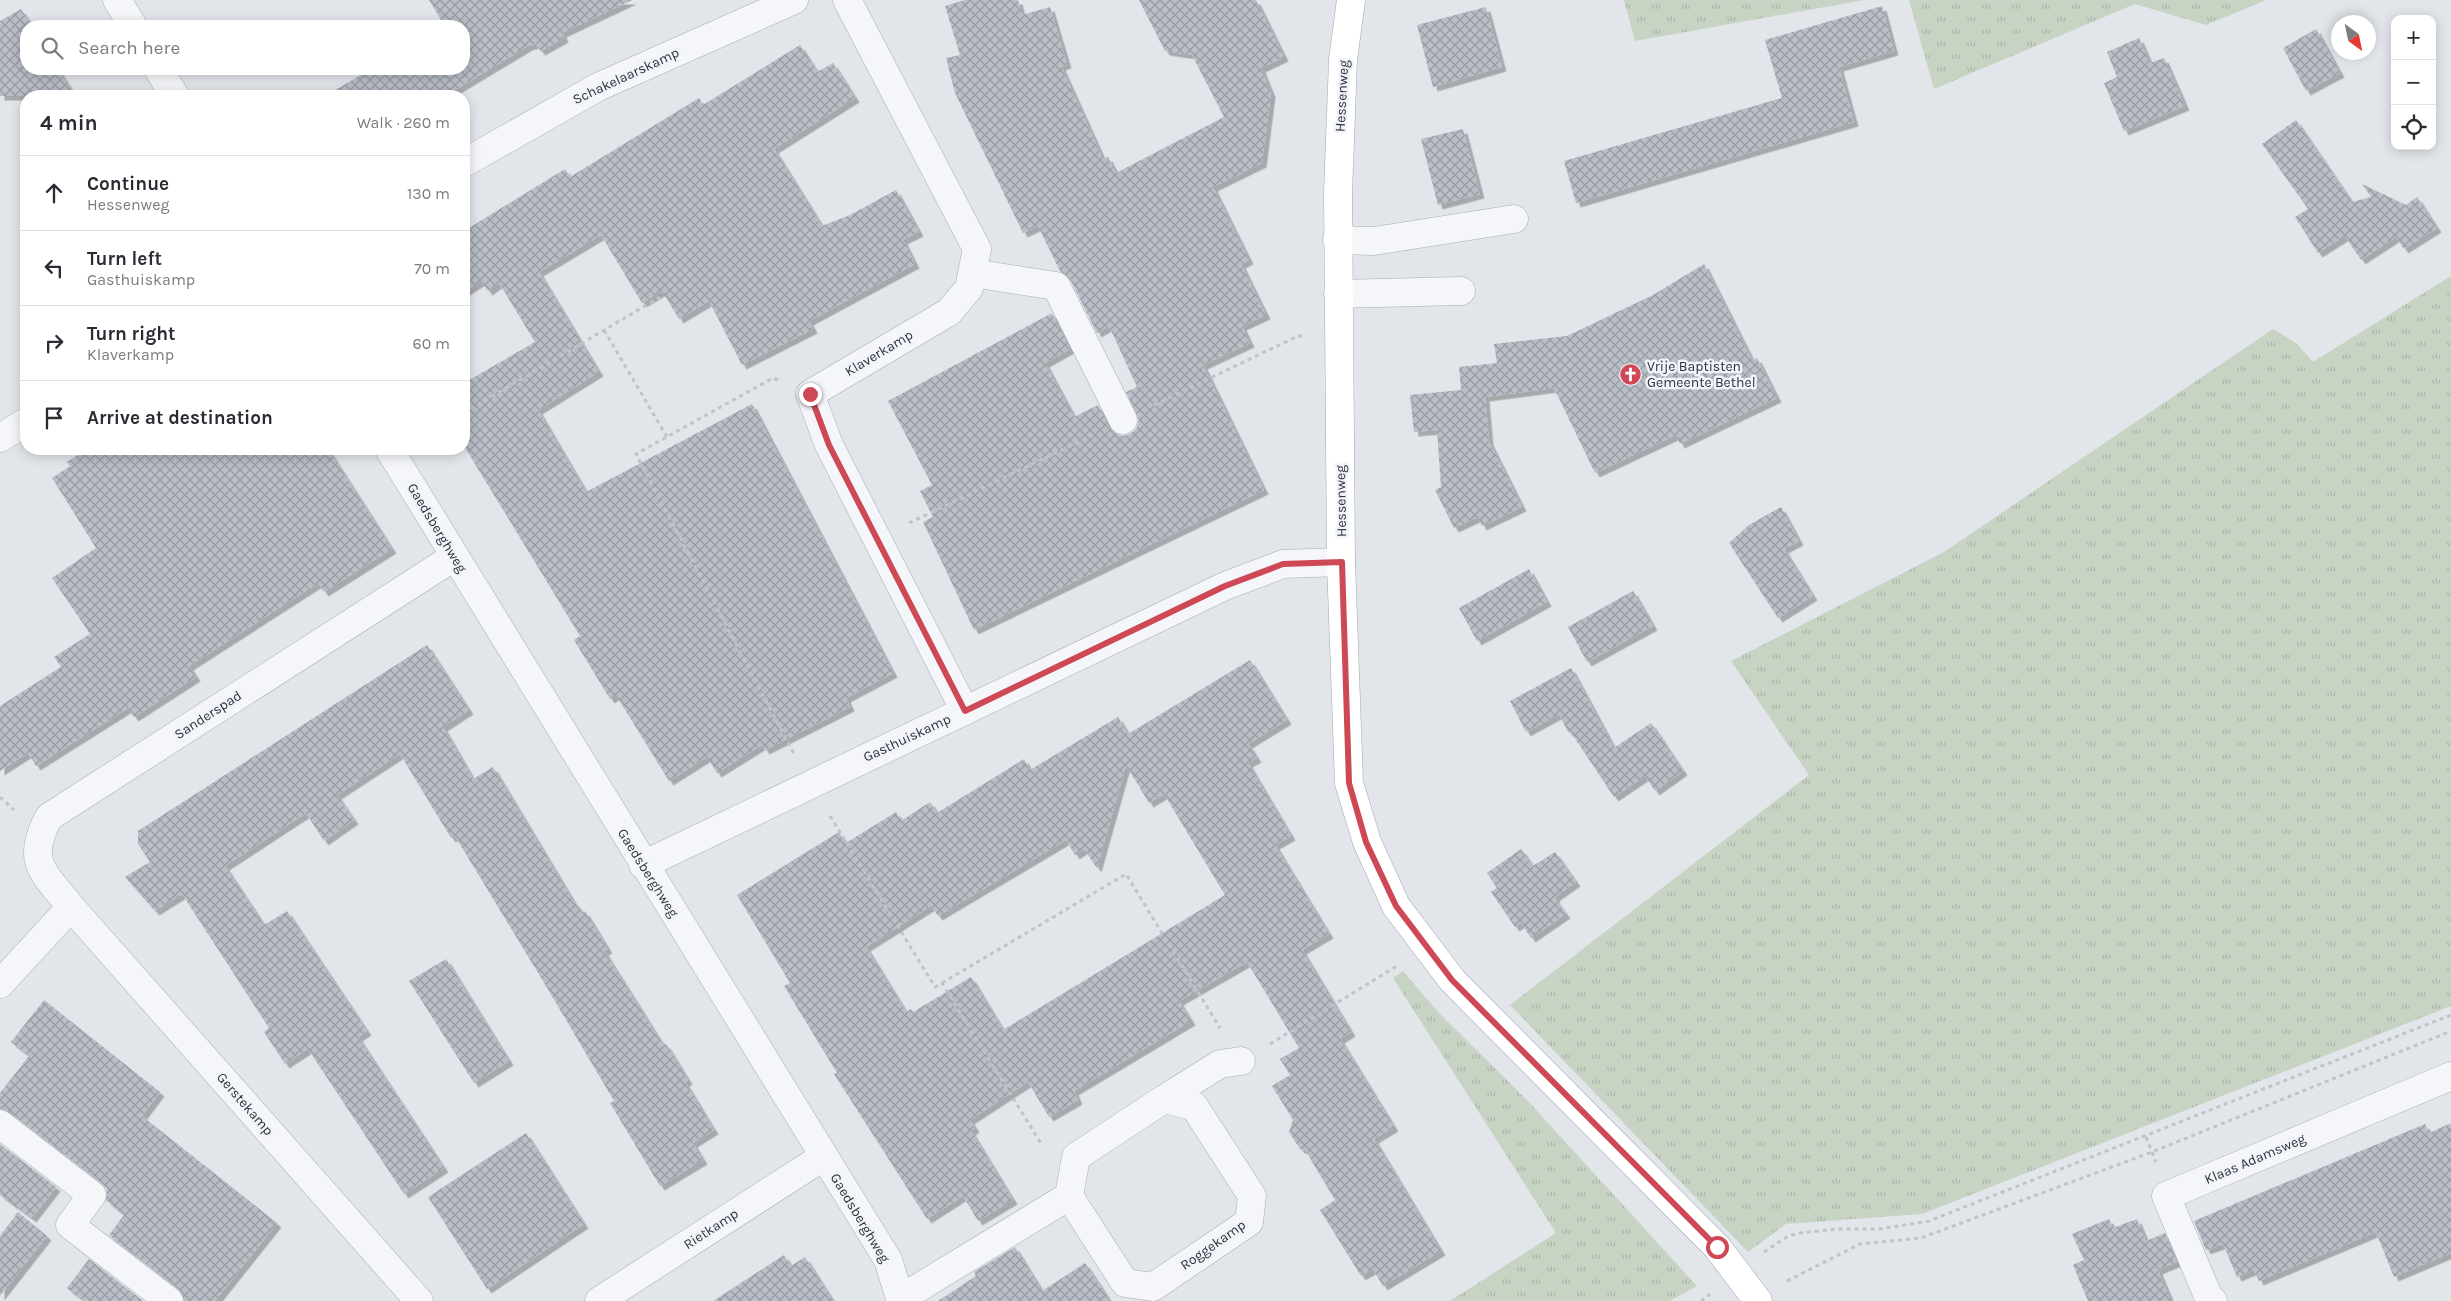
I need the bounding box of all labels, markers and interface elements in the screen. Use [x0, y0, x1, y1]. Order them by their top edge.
north arrow [2331, 15, 2376, 60]
map controls [2391, 15, 2436, 150]
button: + [2391, 15, 2436, 60]
search box [20, 20, 470, 75]
icon: search [38, 34, 66, 62]
text: Search here [78, 37, 180, 59]
street label: Schakelaarskamp [570, 44, 682, 108]
street label: Hessenweg [1332, 59, 1352, 132]
button: − [2391, 60, 2436, 105]
button: locate [2391, 105, 2436, 150]
text: 4 min [40, 111, 98, 135]
text: Walk · 260 m [357, 113, 450, 132]
text: Continue [87, 173, 169, 195]
icon: ahead [40, 179, 68, 207]
text: 130 m [407, 184, 450, 203]
text: Hessenweg [87, 195, 169, 214]
text: Turn left [87, 248, 162, 270]
icon: left [40, 254, 68, 282]
text: 70 m [414, 259, 450, 278]
text: Gasthuiskamp [87, 270, 195, 289]
text: Turn right [87, 323, 176, 345]
street label: Klaverkamp [842, 326, 916, 380]
icon: right [40, 329, 68, 357]
text: 60 m [413, 334, 450, 353]
text: Klaverkamp [87, 345, 174, 364]
place label: Vrije Baptisten Gemeente Bethel [1647, 358, 1756, 391]
church icon: Vrije Baptisten Gemeente Bethel [1619, 362, 1643, 386]
route end [799, 383, 822, 406]
icon: arrive [40, 404, 68, 432]
text: Arrive at destination [87, 407, 273, 429]
street label: Hessenweg [1332, 465, 1350, 537]
street label: Gaedsberghweg [404, 480, 470, 576]
street label: Sanderspad [171, 687, 245, 743]
street label: Gasthuiskamp [860, 710, 954, 766]
street label: Gaedsberghweg [614, 825, 682, 921]
street label: Gerstekamp [213, 1069, 277, 1139]
street label: Klaas Adamsweg [2202, 1130, 2308, 1188]
street label: Gaedsberghweg [827, 1170, 893, 1266]
street label: Rietkamp [680, 1205, 742, 1253]
street label: Roggekamp [1177, 1216, 1249, 1274]
route start [1706, 1236, 1729, 1259]

